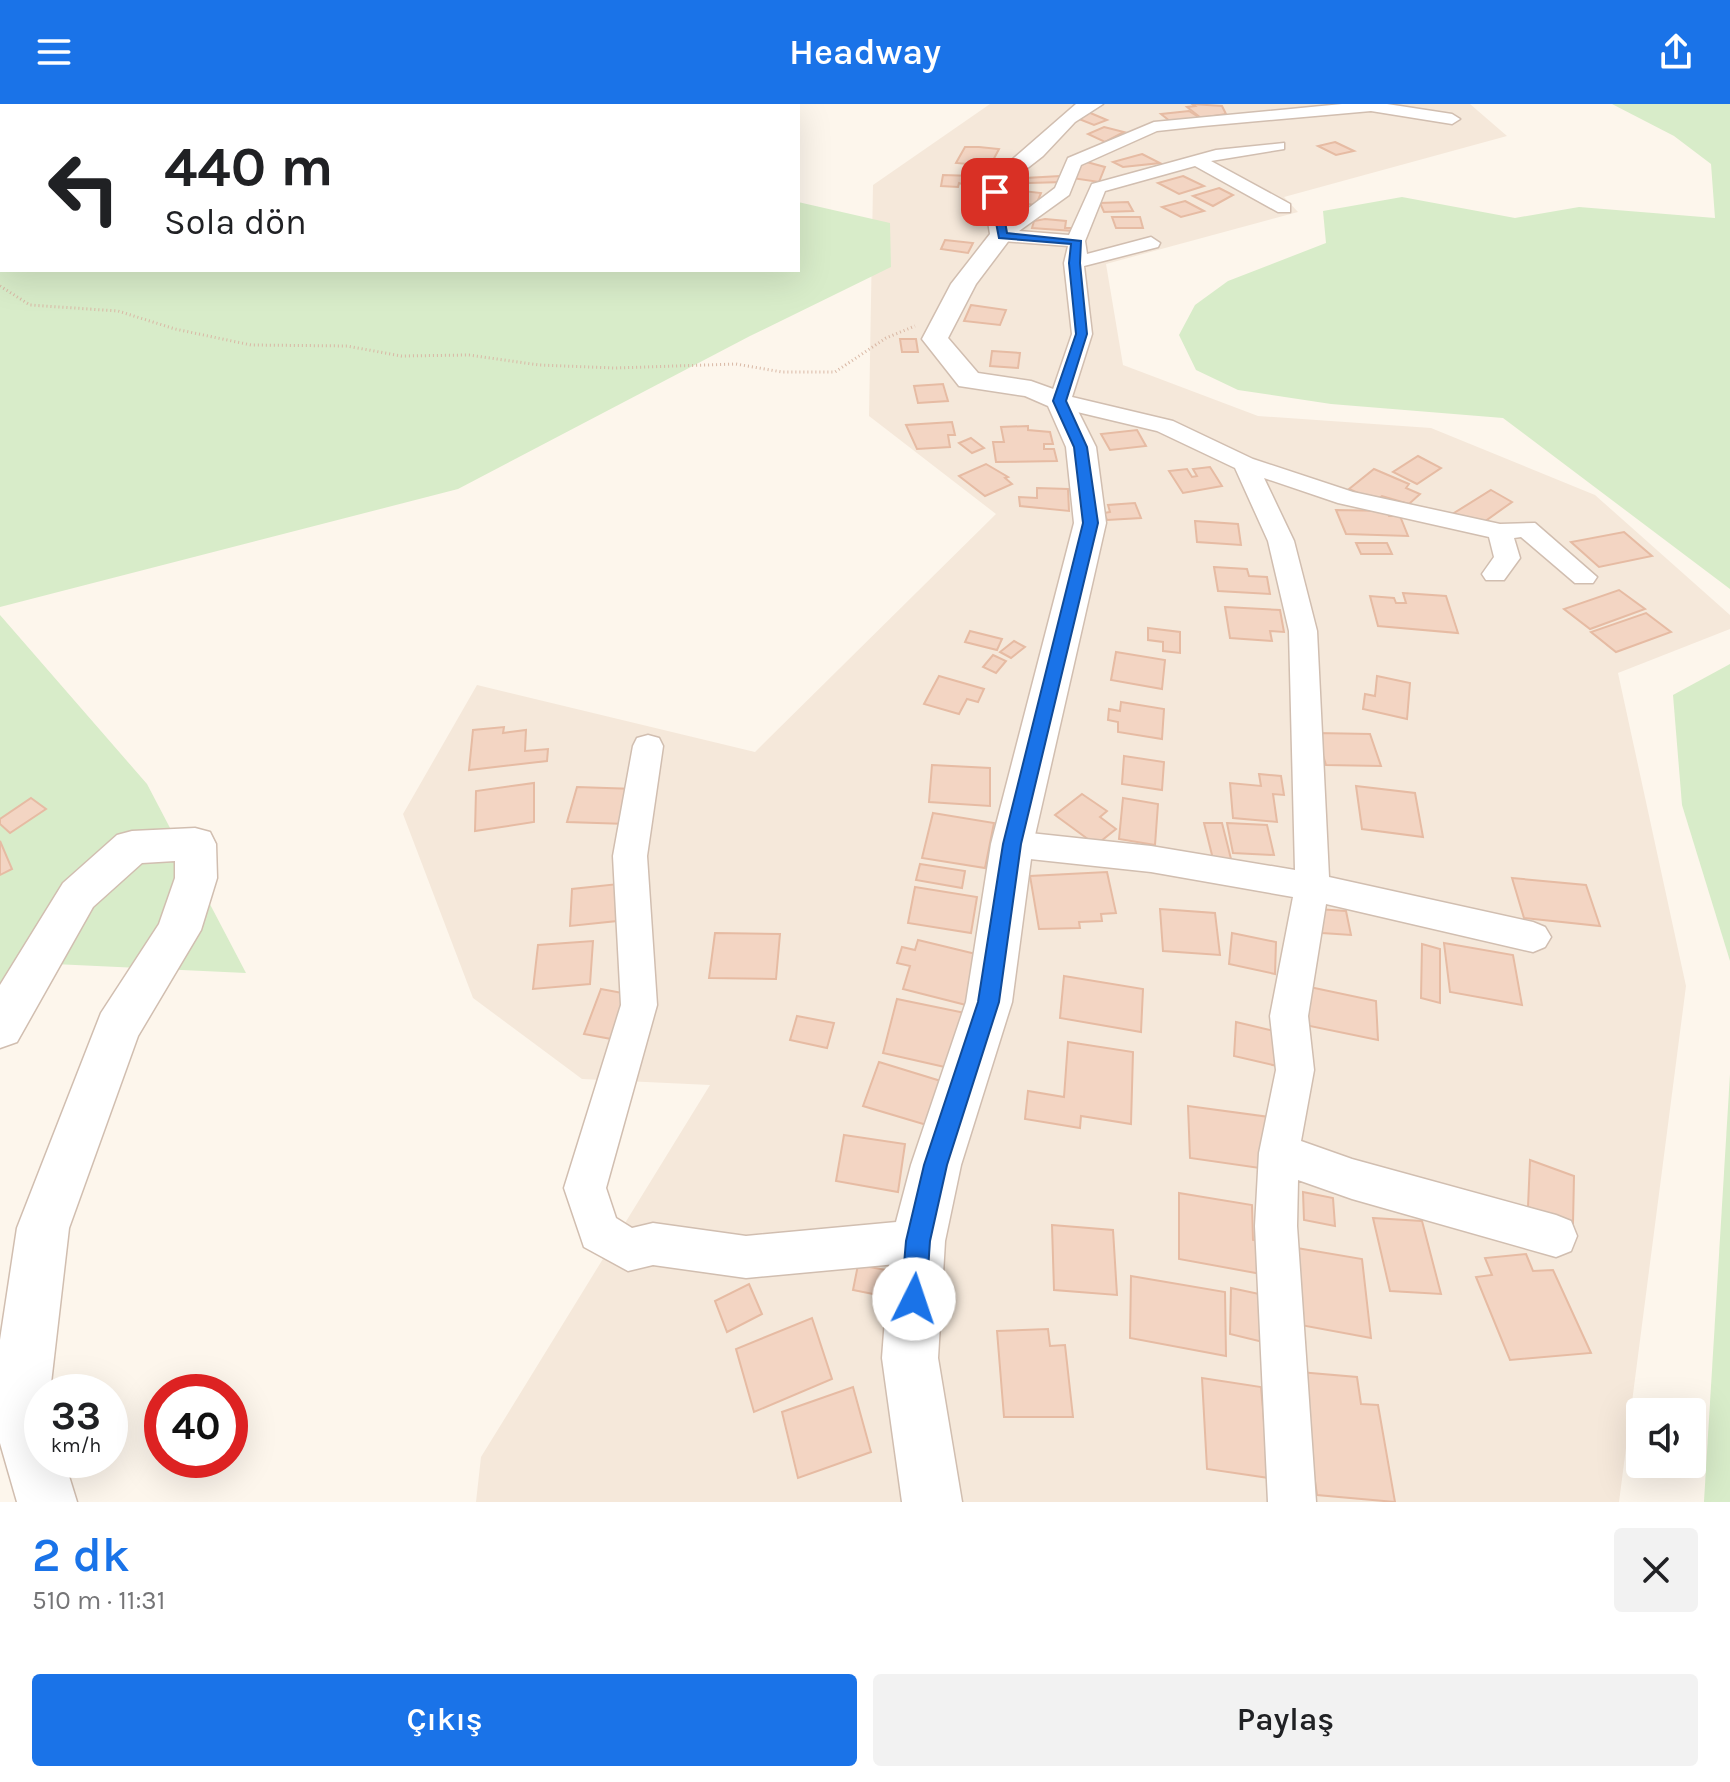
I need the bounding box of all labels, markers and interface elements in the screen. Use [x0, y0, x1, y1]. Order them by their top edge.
icon: menu [32, 30, 76, 74]
icon: share [1654, 30, 1698, 74]
text: Headway [789, 31, 941, 73]
text: 440 m [164, 134, 333, 199]
icon: left [32, 136, 136, 240]
pin [961, 158, 1029, 226]
icon: arrive [973, 170, 1017, 214]
text: Sola dön [164, 201, 307, 243]
position arrow [872, 1257, 956, 1341]
speed limit sign: 40 [144, 1374, 248, 1478]
text: 33 [51, 1392, 101, 1439]
map controls [1626, 1398, 1706, 1478]
button: sound [1626, 1398, 1706, 1478]
text: km/h [51, 1434, 101, 1457]
text: 2 dk [32, 1527, 130, 1583]
button: close [1614, 1528, 1698, 1612]
text: 510 m · 11:31 [32, 1585, 165, 1616]
button: Çıkış [32, 1674, 857, 1766]
button: Paylaş [873, 1674, 1698, 1766]

